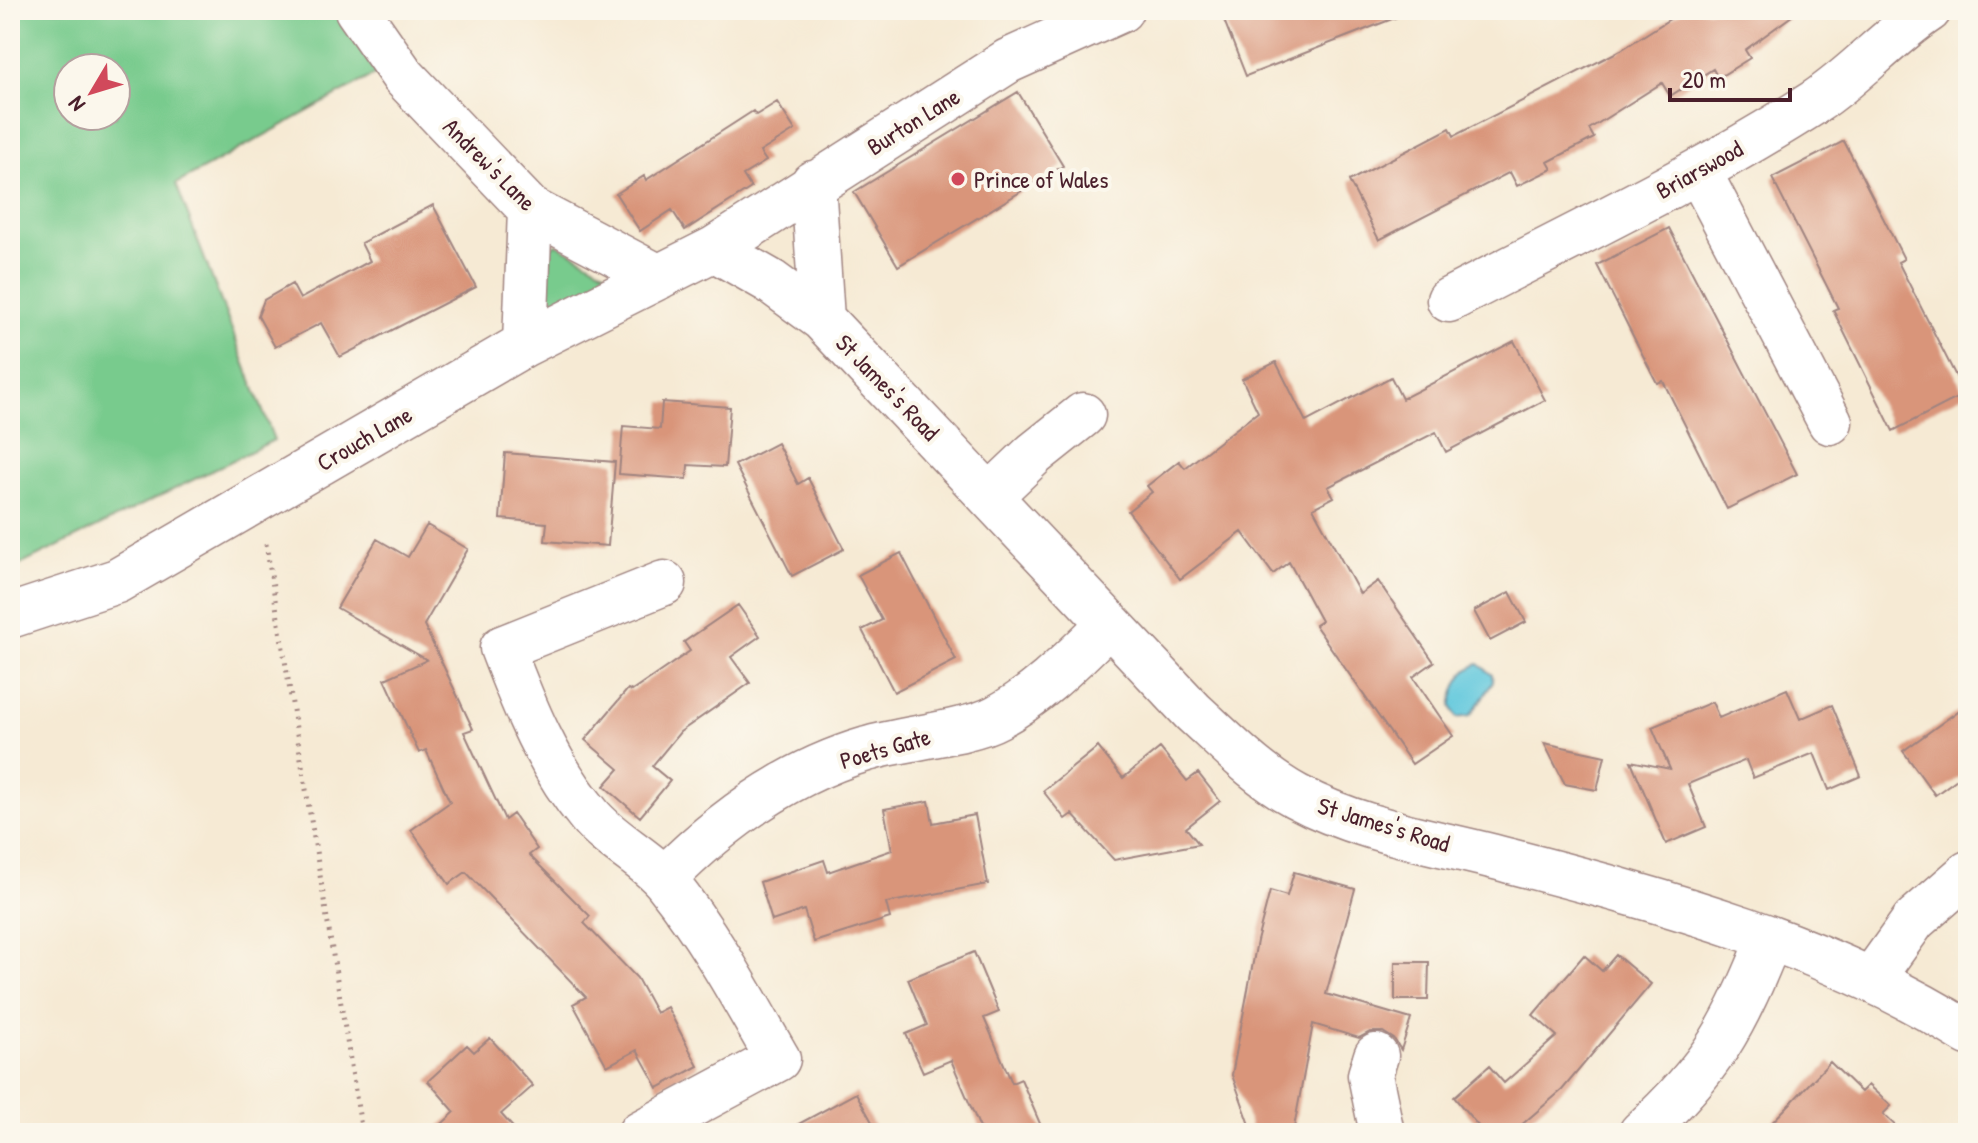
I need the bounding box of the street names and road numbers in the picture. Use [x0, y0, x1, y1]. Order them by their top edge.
street label: Burton Lane [860, 80, 966, 162]
street label: Andrew's Lane [437, 111, 544, 218]
street label: Briarswood [1650, 132, 1748, 206]
street label: St James's Road [829, 327, 947, 447]
street label: Crouch Lane [310, 398, 418, 478]
street label: Poets Gate [836, 720, 934, 776]
street label: St James's Road [1314, 789, 1454, 859]

